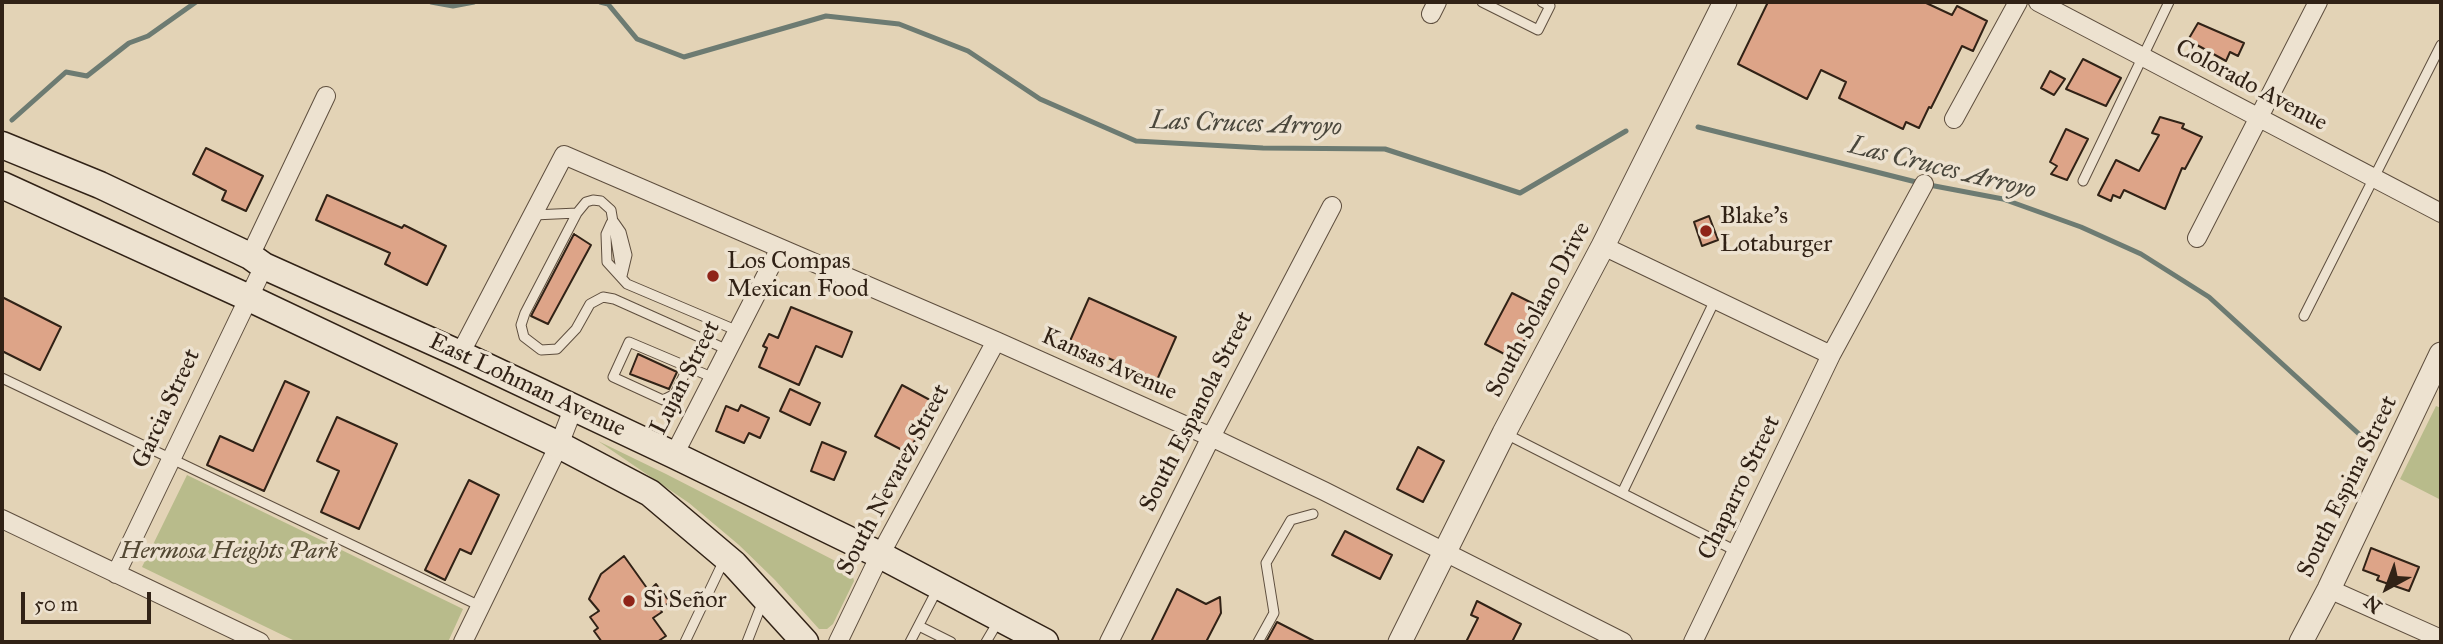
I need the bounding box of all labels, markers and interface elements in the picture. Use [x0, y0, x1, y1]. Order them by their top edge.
street label: Colorado Avenue [2170, 34, 2332, 138]
water label: Las Cruces Arroyo [1150, 106, 1342, 144]
water label: Las Cruces Arroyo [1845, 131, 2039, 207]
place label: Blake's Lotaburger [1720, 203, 1832, 259]
street label: South Solano Drive [1481, 217, 1597, 403]
marker: Blake's Lotaburger [1698, 223, 1714, 239]
place label: Los Compas Mexican Food [727, 248, 869, 304]
marker: Los Compas Mexican Food [705, 268, 721, 284]
street label: South Espanola Street [1134, 307, 1260, 517]
street label: Lujan Street [645, 316, 727, 440]
street label: Kansas Avenue [1037, 322, 1181, 408]
street label: East Lohman Avenue [424, 328, 630, 444]
street label: Garcia Street [127, 345, 207, 473]
street label: South Nevarez Street [832, 380, 956, 580]
street label: South Espina Street [2292, 392, 2404, 582]
street label: Chaparro Street [1693, 411, 1787, 565]
park label: Hermosa Heights Park [120, 538, 338, 566]
north arrow [2352, 553, 2422, 623]
scale bar [24, 578, 154, 622]
place label: Si Señor [643, 587, 727, 615]
text: N [2359, 590, 2387, 618]
text: 50 m [34, 591, 78, 617]
marker: Si Señor [621, 593, 637, 609]

